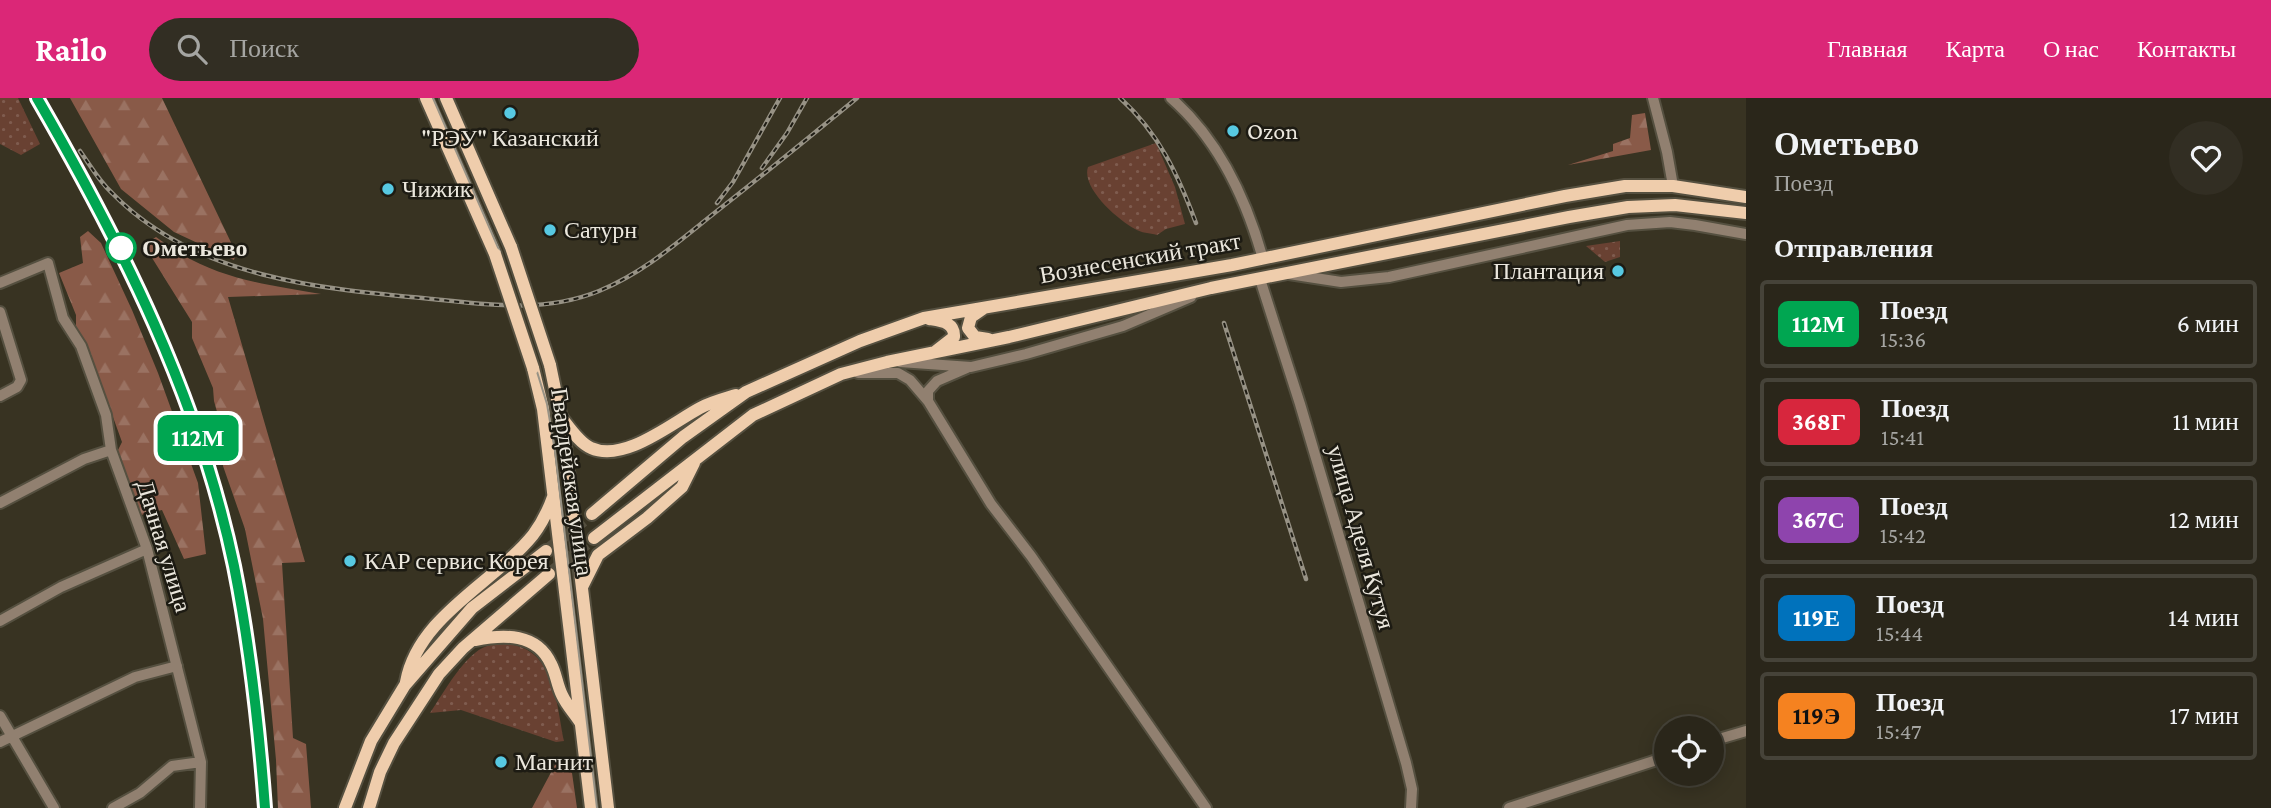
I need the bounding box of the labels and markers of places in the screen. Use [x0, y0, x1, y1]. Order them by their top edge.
marker: "РЭУ" Казанский [502, 105, 518, 121]
place label: Ozon [1247, 117, 1298, 144]
marker: Ozon [1225, 123, 1241, 139]
place label: "РЭУ" Казанский [421, 124, 599, 151]
place label: Чижик [402, 175, 472, 202]
marker: Чижик [380, 181, 396, 197]
place label: Сатурн [564, 216, 637, 243]
marker: Сатурн [542, 222, 558, 238]
marker: Ометьево [106, 233, 136, 263]
place label: Ометьево [142, 234, 248, 261]
place label: Плантация [1493, 257, 1604, 284]
marker: Плантация [1610, 263, 1626, 279]
place label: КАР сервис Корея [364, 547, 549, 574]
marker: КАР сервис Корея [342, 553, 358, 569]
place label: Магнит [515, 748, 594, 775]
marker: Магнит [493, 754, 509, 770]

